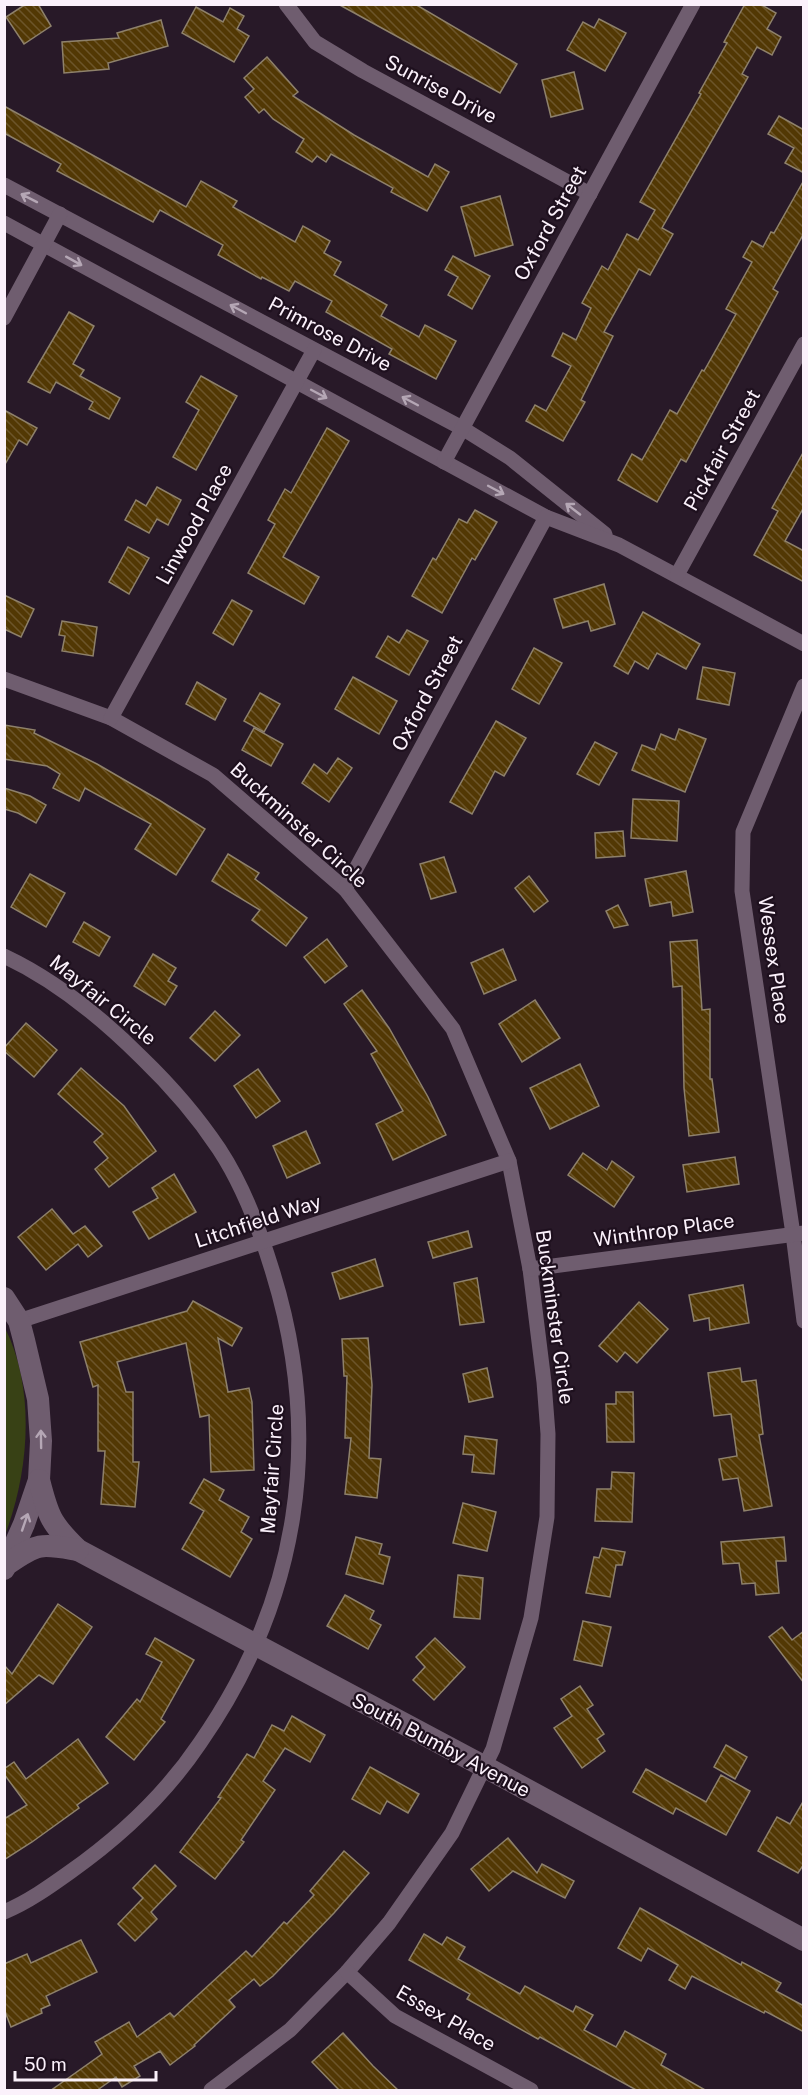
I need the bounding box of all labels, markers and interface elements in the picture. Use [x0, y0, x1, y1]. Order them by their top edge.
street label: Sunrise Drive [381, 49, 501, 129]
street label: Oxford Street [509, 161, 591, 285]
one-way arrow [21, 191, 39, 203]
one-way arrow [65, 256, 83, 267]
street label: Primrose Drive [264, 292, 396, 376]
one-way arrow [230, 303, 248, 314]
street label: Pickfair Street [679, 385, 765, 515]
one-way arrow [310, 389, 328, 400]
one-way arrow [402, 395, 420, 406]
street label: Linwood Place [151, 459, 237, 589]
one-way arrow [486, 485, 504, 496]
one-way arrow [566, 503, 582, 516]
street label: Oxford Street [386, 631, 468, 755]
street label: Buckminster Circle [225, 757, 373, 893]
street label: Wessex Place [753, 895, 795, 1025]
street label: Mayfair Circle [45, 950, 161, 1050]
street label: Litchfield Way [192, 1189, 325, 1253]
street label: Winthrop Place [592, 1208, 736, 1252]
street label: Buckminster Circle [531, 1228, 579, 1406]
street label: Mayfair Circle [255, 1403, 289, 1535]
one-way arrow [35, 1430, 46, 1450]
one-way arrow [20, 1513, 31, 1532]
street label: South Bumby Avenue [348, 1688, 534, 1802]
street label: Essex Place [392, 1980, 500, 2056]
scale bar [15, 2044, 156, 2082]
text: 50 m [24, 2054, 67, 2075]

